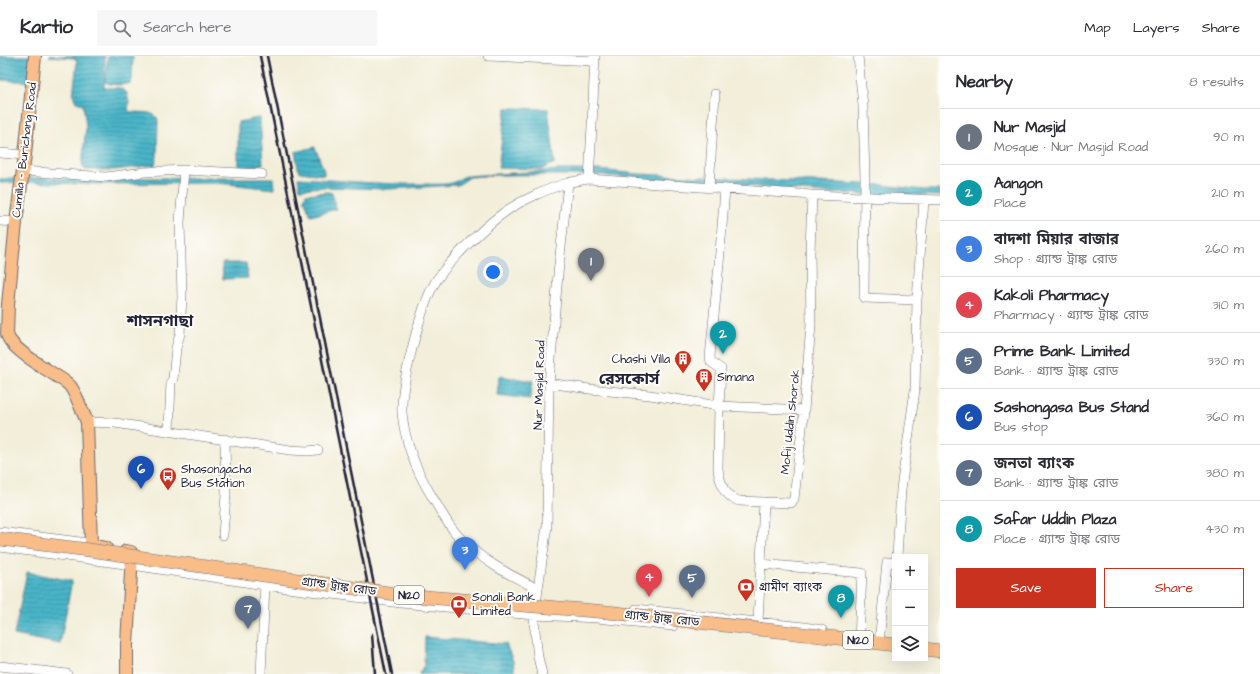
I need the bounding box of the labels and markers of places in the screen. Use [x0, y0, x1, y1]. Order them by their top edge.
pin: 1 [578, 248, 604, 281]
pin: 2 [710, 321, 736, 354]
building icon: Chashi Villa [673, 349, 693, 374]
place label: Chashi Villa [612, 351, 670, 368]
building icon: Simana [694, 367, 714, 392]
place label: Simana [717, 369, 754, 386]
pin: 6 [128, 456, 154, 489]
place label: Shasongacha Bus Station [181, 461, 251, 492]
bus stop icon: Shasongacha Bus Station [158, 466, 178, 491]
pin: 3 [452, 537, 478, 570]
pin: 4 [636, 564, 662, 597]
pin: 5 [679, 565, 705, 598]
bank icon: গ্রামীণ ব্যাংক [736, 577, 756, 602]
place label: গ্রামীণ ব্যাংক [759, 579, 822, 596]
pin: 8 [828, 585, 854, 618]
place label: Sonali Bank Limited [472, 589, 536, 620]
bank icon: Sonali Bank Limited [449, 594, 469, 619]
pin: 7 [235, 596, 261, 629]

